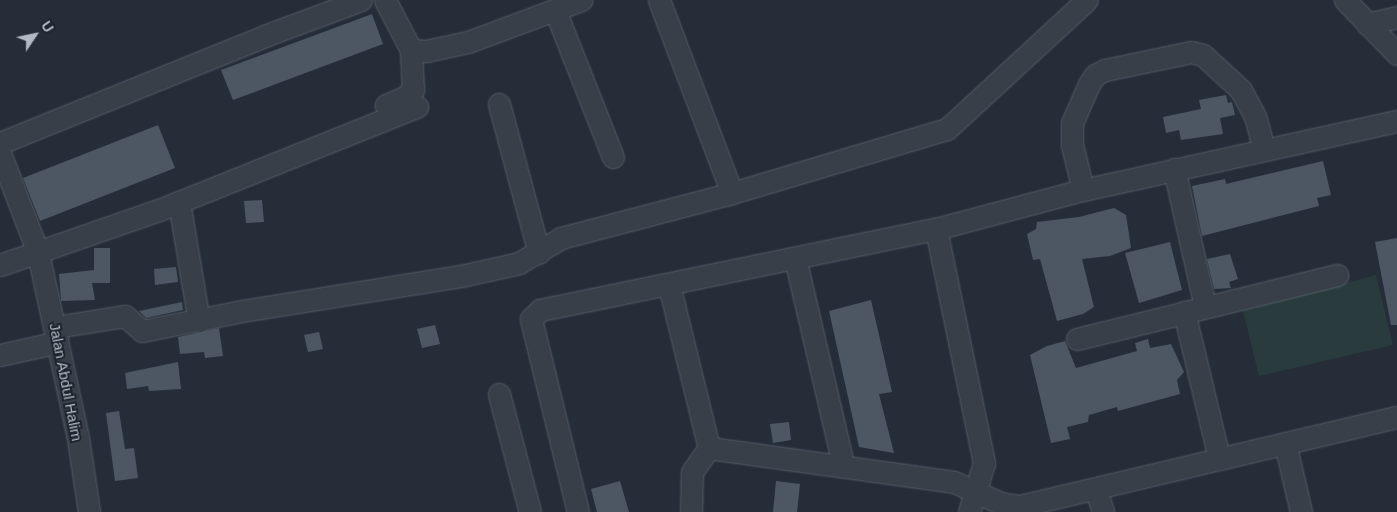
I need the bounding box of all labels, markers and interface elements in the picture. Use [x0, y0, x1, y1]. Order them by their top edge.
north arrow [10, 10, 60, 60]
text: U [38, 18, 57, 35]
street label: Jalan Abdul Halim [46, 321, 86, 443]

